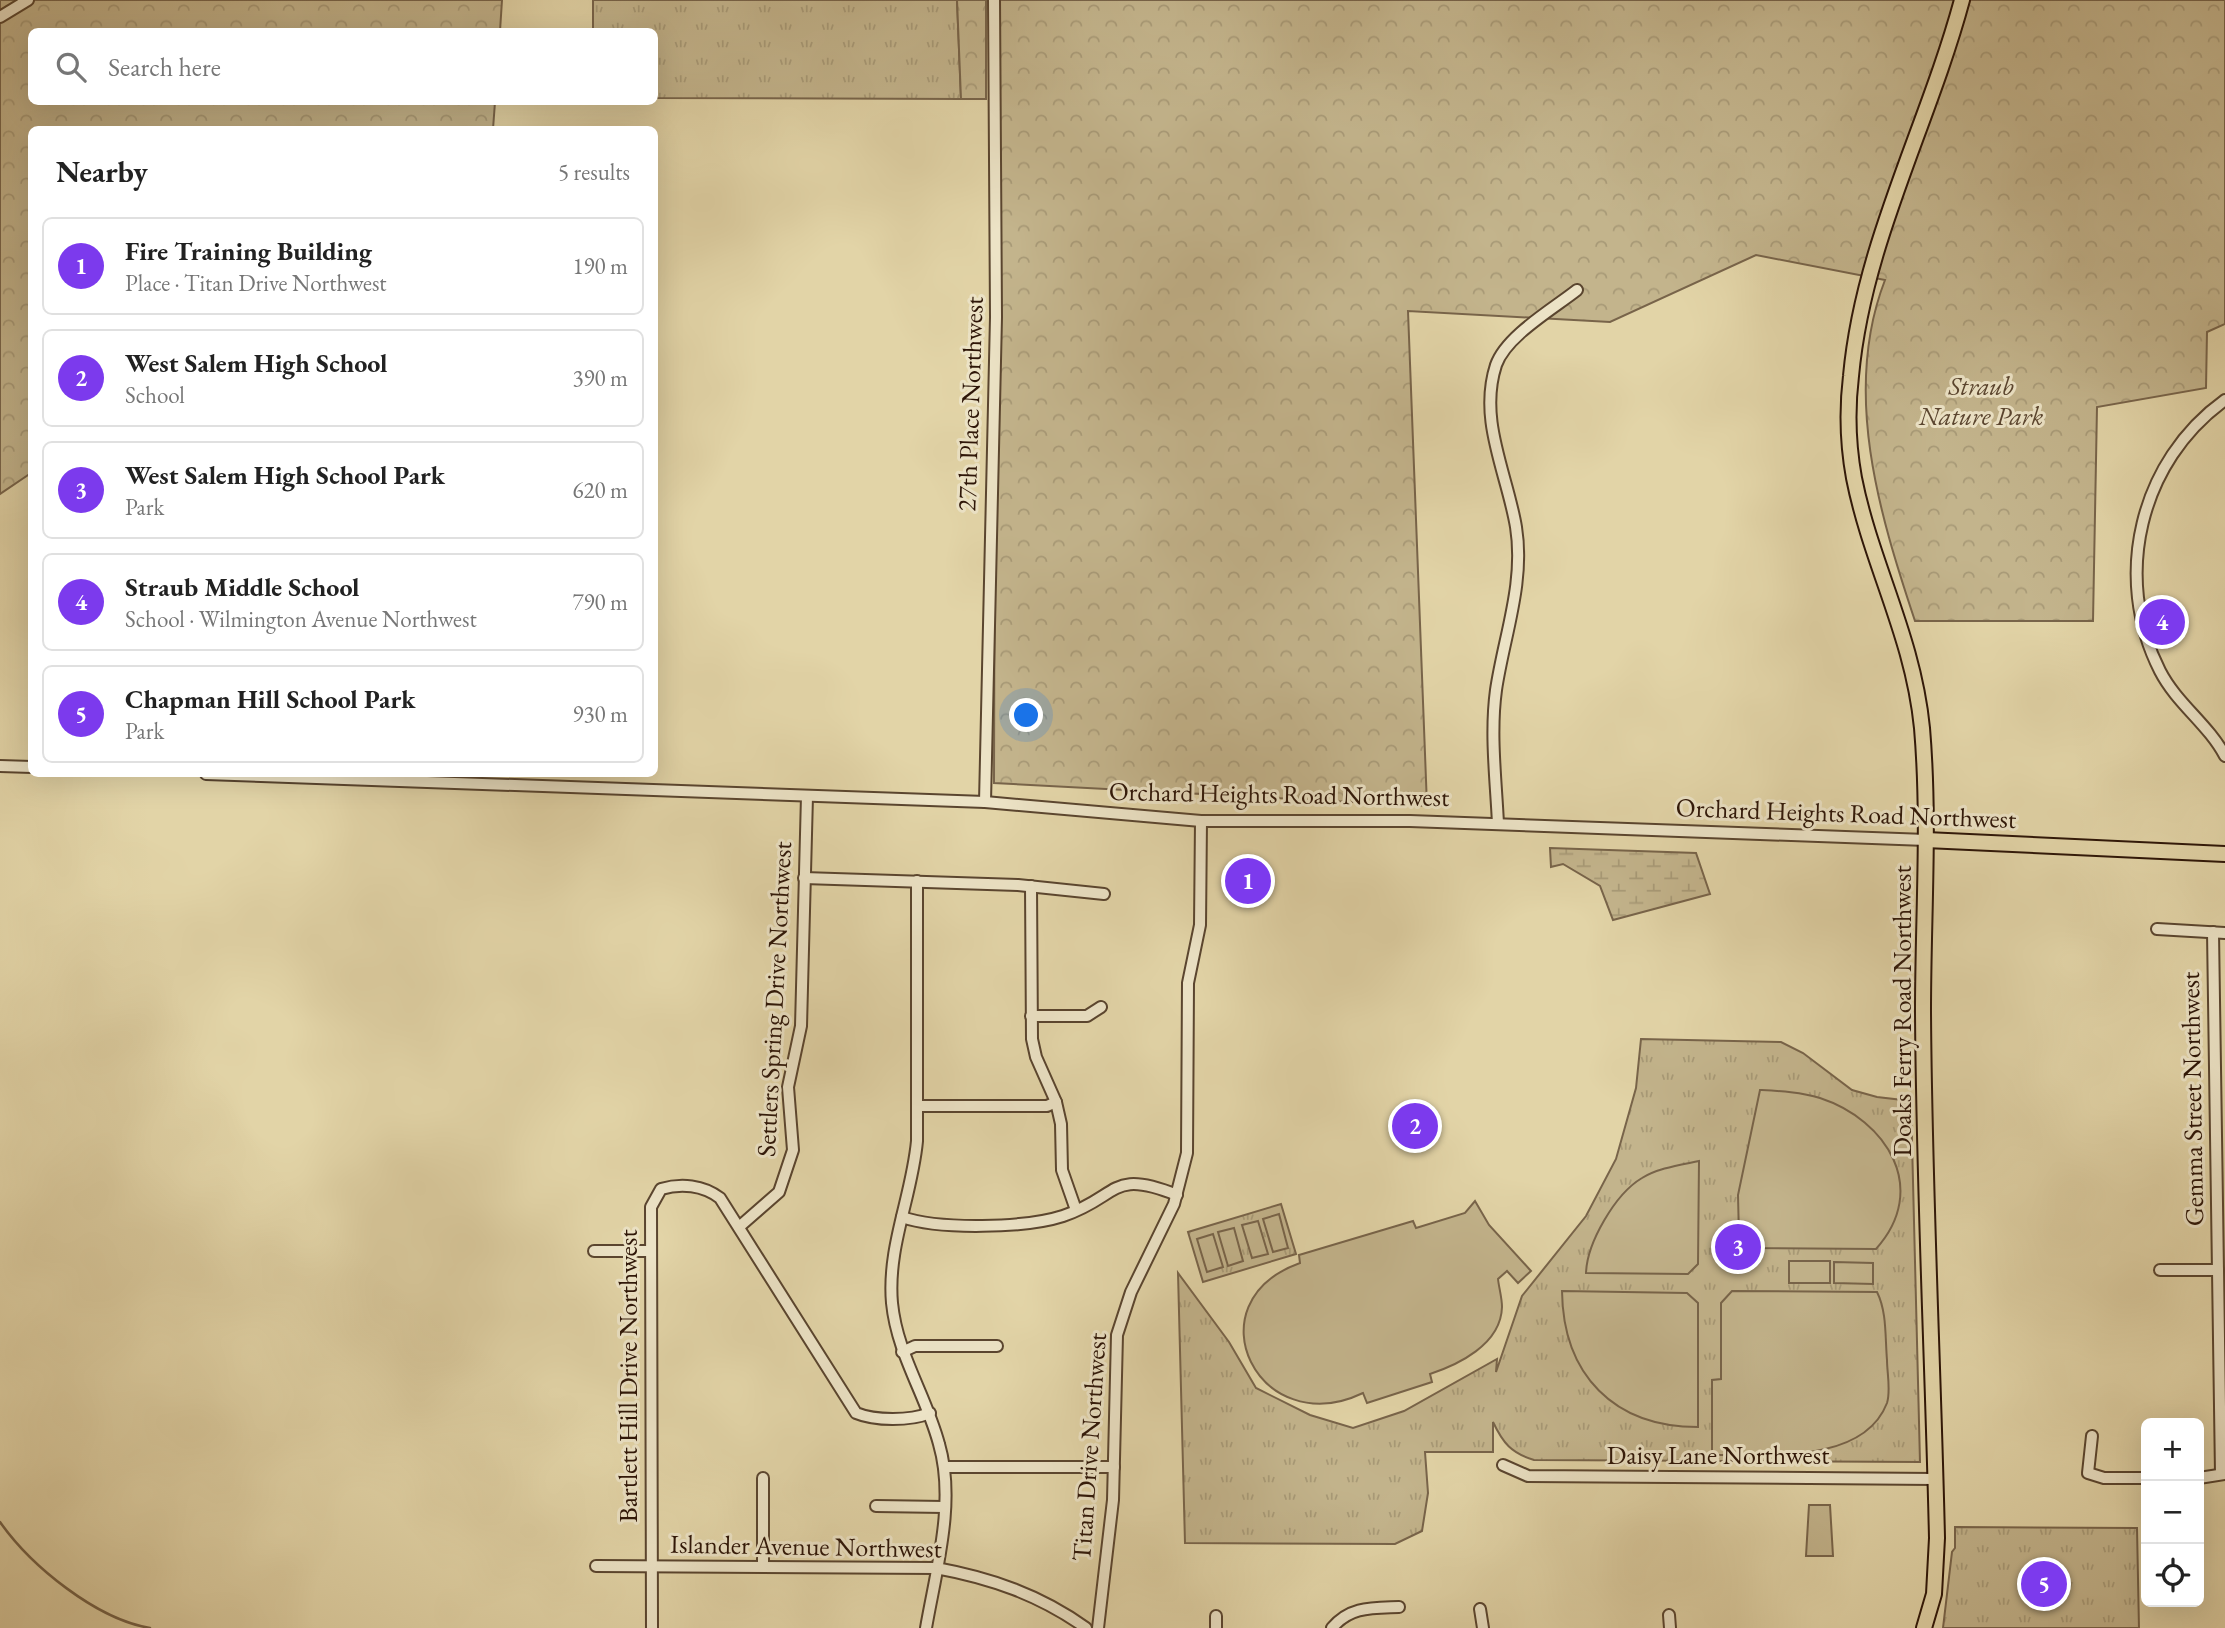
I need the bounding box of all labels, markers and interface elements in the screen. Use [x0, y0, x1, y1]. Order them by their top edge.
search box [28, 28, 658, 105]
icon: search [52, 48, 90, 86]
text: Search here [108, 50, 221, 84]
text: Nearby [56, 152, 148, 191]
text: 5 results [558, 157, 630, 187]
text: Fire Training Building [125, 234, 372, 268]
text: 1 [75, 251, 87, 281]
text: 190 m [572, 251, 628, 281]
text: Place · Titan Drive Northwest [125, 268, 387, 298]
street label: 27th Place Northwest [949, 296, 991, 512]
text: West Salem High School [125, 346, 387, 380]
text: 2 [75, 363, 87, 393]
text: 390 m [572, 363, 628, 393]
park label: Straub Nature Park [1918, 369, 2043, 433]
text: School [125, 380, 185, 410]
text: West Salem High School Park [125, 458, 445, 492]
text: 3 [75, 475, 87, 505]
text: 620 m [572, 475, 628, 505]
text: Park [125, 492, 164, 522]
text: Straub Middle School [125, 570, 360, 604]
text: 4 [75, 587, 87, 617]
text: 790 m [572, 587, 628, 617]
pin: 4 [2139, 596, 2185, 648]
text: School · Wilmington Avenue Northwest [125, 604, 477, 634]
text: Chapman Hill School Park [125, 682, 415, 716]
your location [1009, 698, 1043, 732]
text: 5 [75, 699, 87, 729]
text: 930 m [572, 699, 628, 729]
text: Park [125, 716, 164, 746]
street label: Orchard Heights Road Northwest [1108, 774, 1450, 814]
street label: Orchard Heights Road Northwest [1675, 790, 2017, 836]
street label: Settlers Spring Drive Northwest [749, 840, 799, 1158]
pin: 1 [1225, 855, 1271, 907]
street label: Doaks Ferry Road Northwest [1885, 865, 1919, 1157]
street label: Gemma Street Northwest [2173, 972, 2211, 1226]
pin: 2 [1392, 1100, 1438, 1152]
pin: 3 [1715, 1221, 1761, 1273]
street label: Bartlett Hill Drive Northwest [611, 1229, 645, 1523]
street label: Titan Drive Northwest [1064, 1332, 1114, 1562]
map controls [2141, 1418, 2204, 1607]
button: + [2141, 1418, 2204, 1481]
street label: Daisy Lane Northwest [1607, 1438, 1829, 1472]
button: − [2141, 1481, 2204, 1544]
street label: Islander Avenue Northwest [670, 1527, 942, 1565]
button: locate [2141, 1544, 2204, 1607]
pin: 5 [2021, 1558, 2067, 1610]

